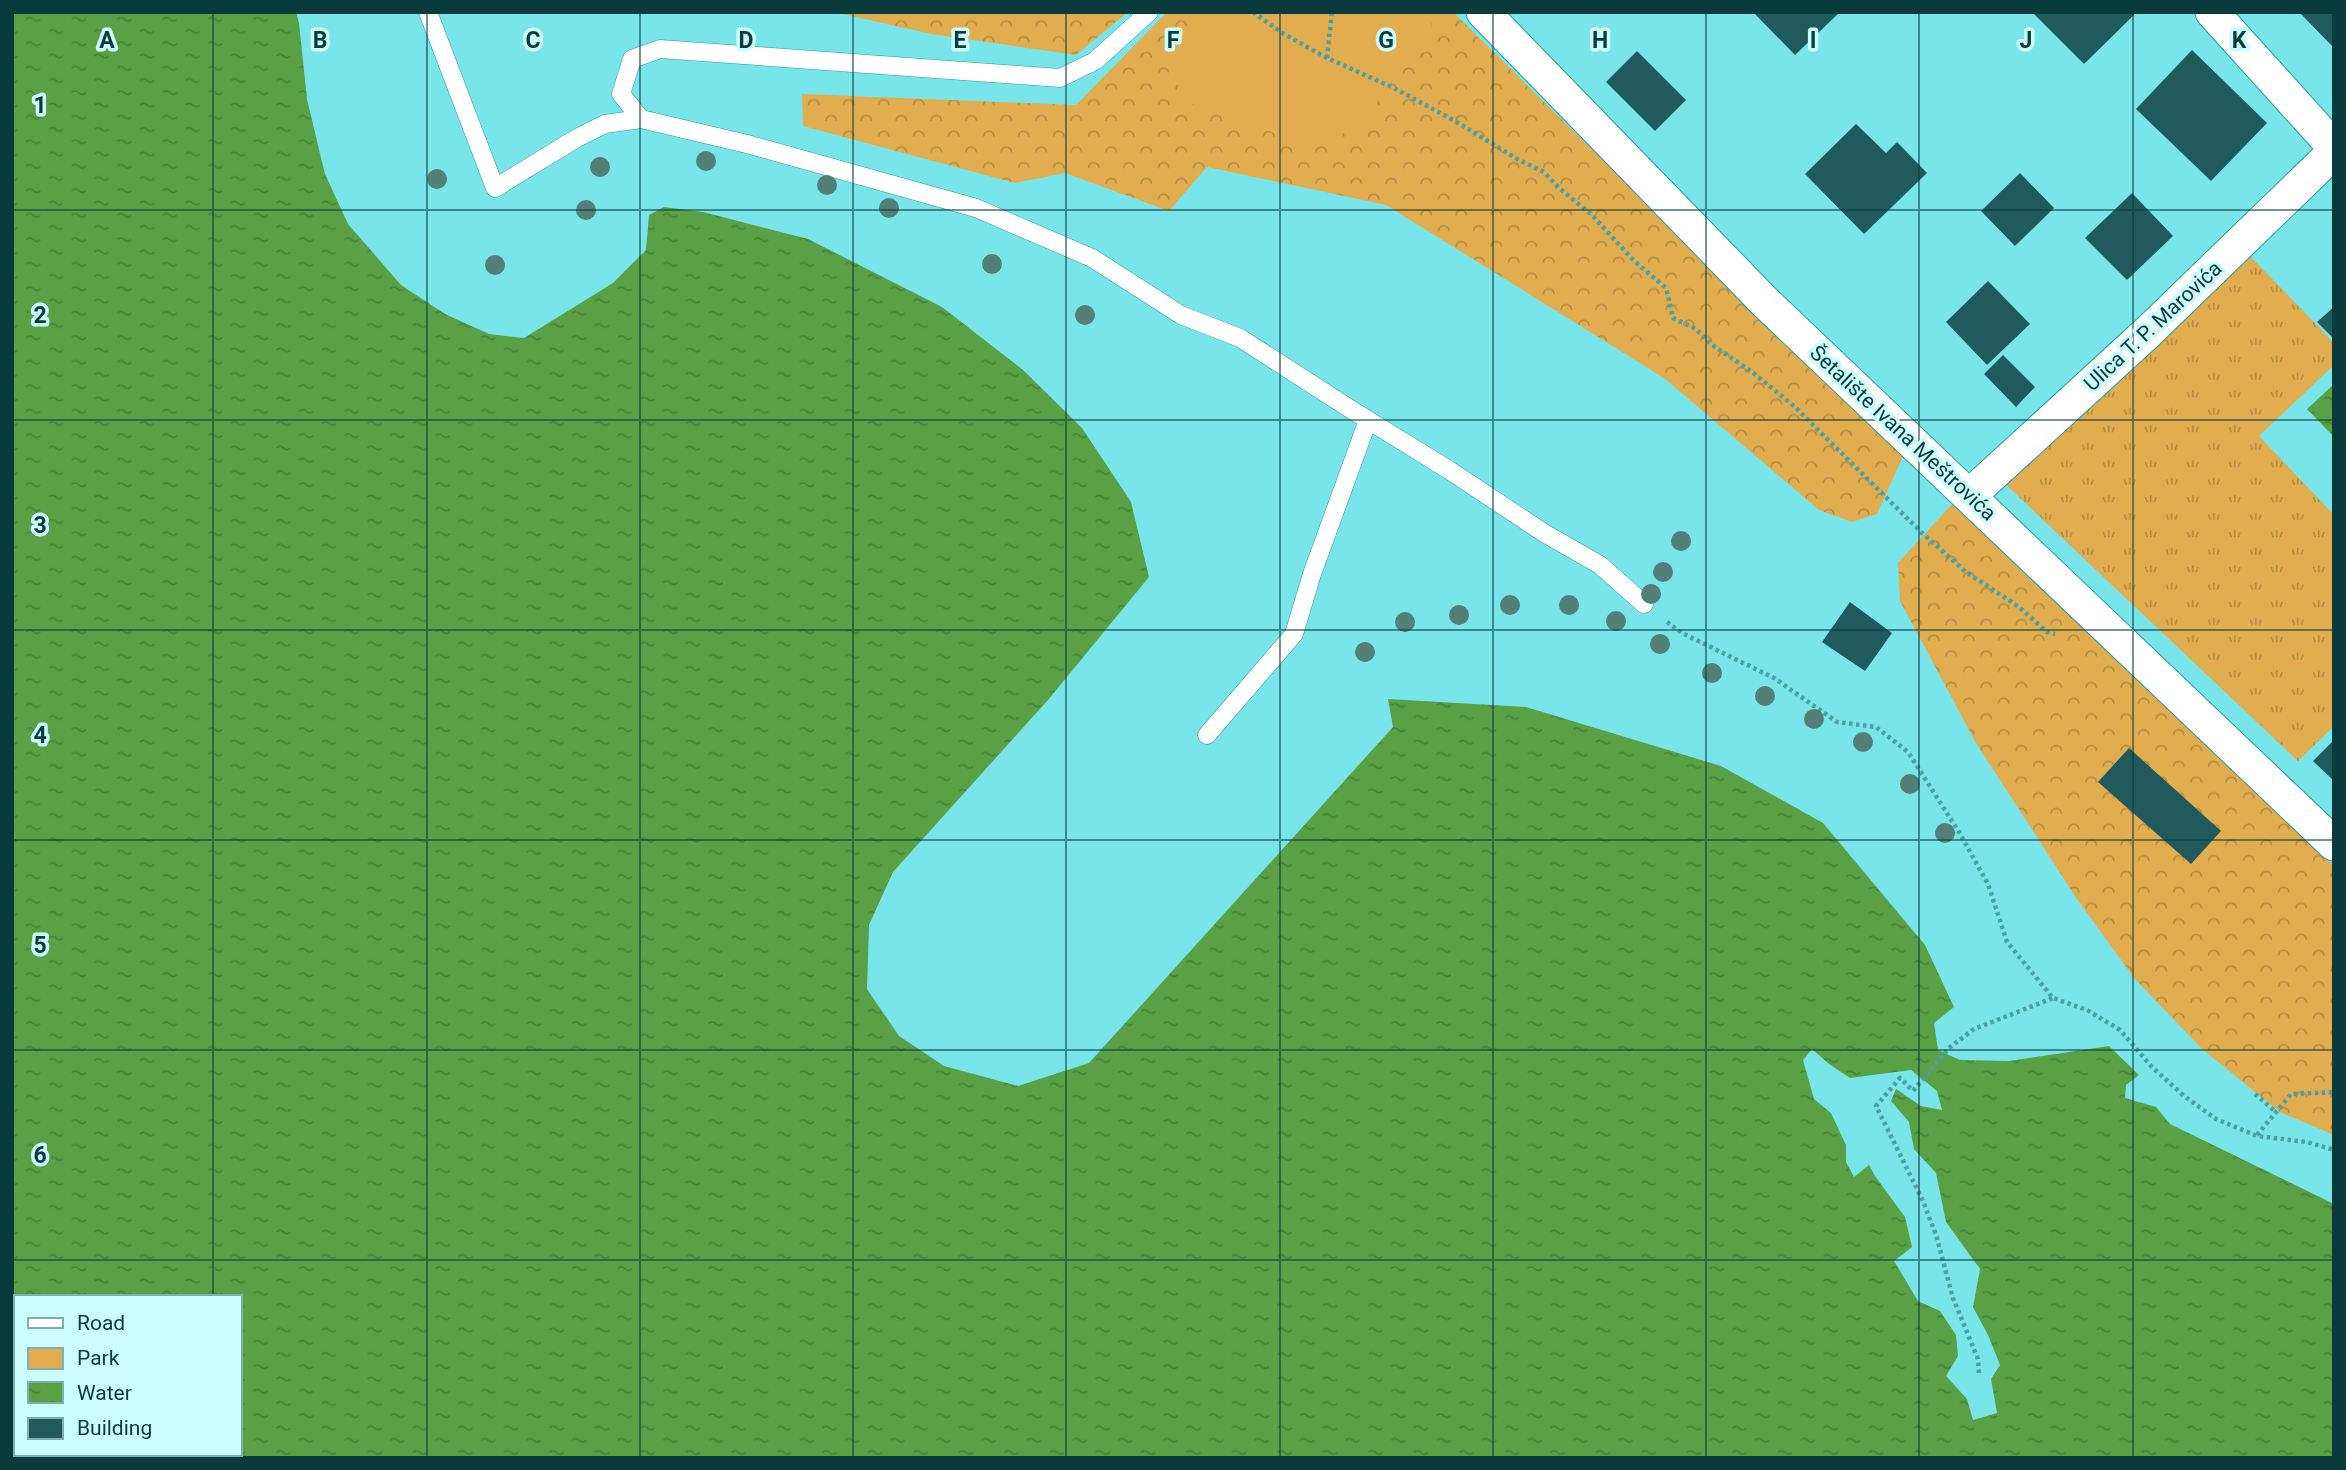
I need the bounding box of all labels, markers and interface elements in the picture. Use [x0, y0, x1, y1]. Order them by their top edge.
text: A [99, 27, 115, 54]
text: B [313, 27, 327, 54]
text: C [525, 27, 541, 54]
text: D [739, 27, 753, 54]
text: E [954, 27, 967, 54]
text: F [1167, 27, 1180, 54]
text: G [1378, 27, 1394, 54]
text: H [1592, 27, 1608, 54]
text: I [1810, 27, 1816, 54]
text: J [2020, 27, 2032, 54]
text: K [2232, 27, 2247, 54]
text: 1 [33, 92, 47, 119]
street label: Ulica T. P. Marovića [2079, 256, 2227, 396]
text: 2 [33, 302, 47, 329]
street label: Šetalište Ivana Meštrovića [1805, 341, 2001, 525]
text: 3 [33, 512, 47, 539]
text: 4 [33, 722, 47, 749]
text: 5 [33, 932, 47, 959]
text: 6 [33, 1142, 47, 1169]
legend [14, 1295, 242, 1456]
text: Road [77, 1311, 125, 1335]
text: Park [77, 1346, 120, 1370]
text: Water [77, 1381, 132, 1405]
text: Building [77, 1416, 152, 1440]

